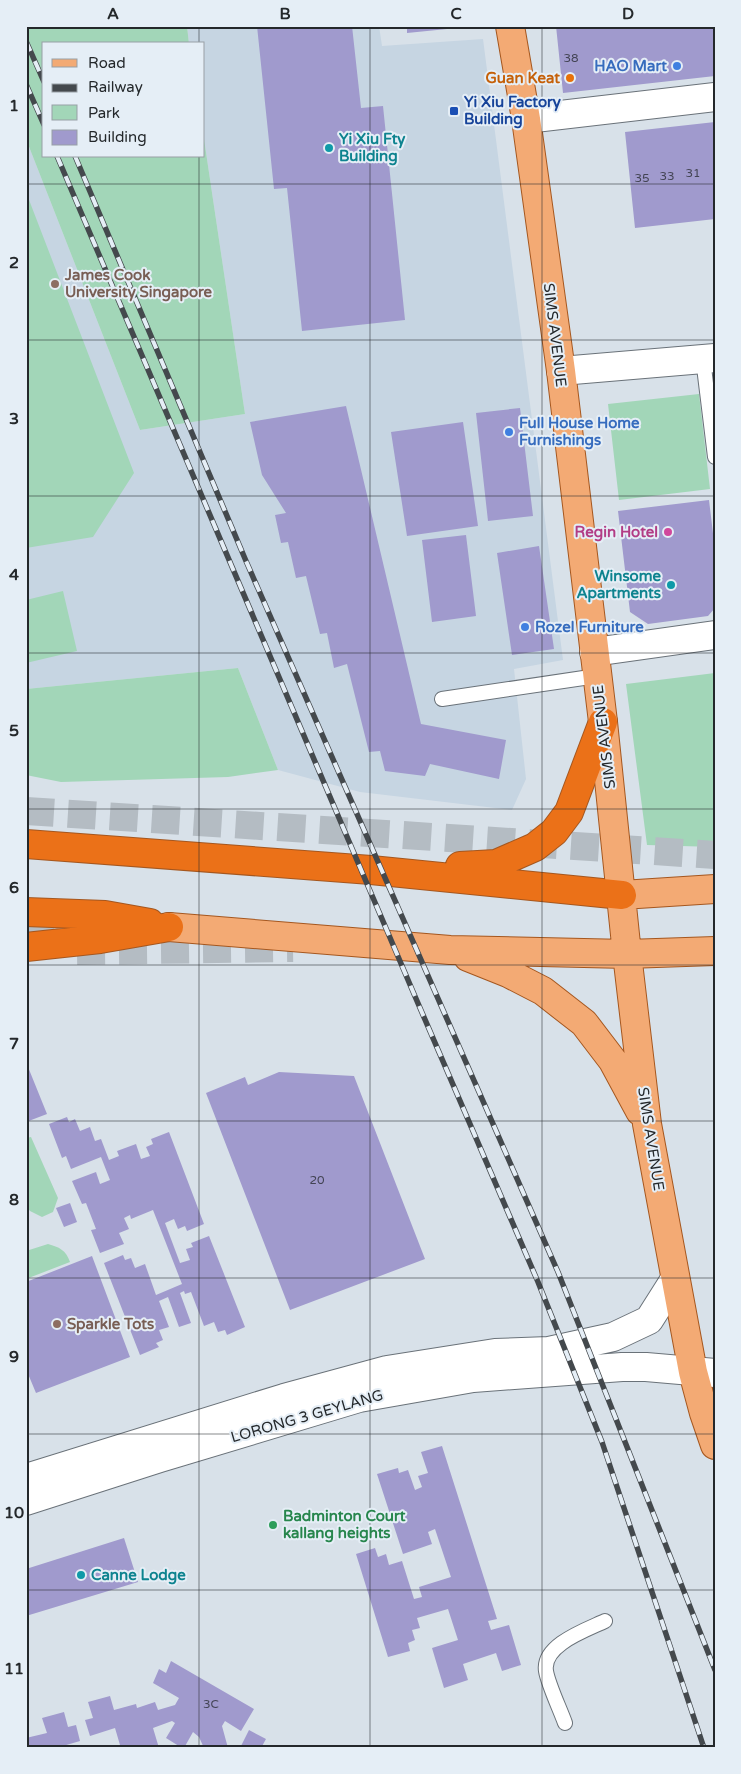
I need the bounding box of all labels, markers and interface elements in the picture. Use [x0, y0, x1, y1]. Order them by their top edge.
text: A [107, 4, 119, 24]
text: B [279, 4, 291, 24]
text: C [450, 4, 462, 24]
text: D [622, 4, 634, 24]
legend [42, 42, 205, 158]
house number: 38 [563, 51, 579, 65]
text: Road [88, 54, 126, 72]
place label: HAO Mart [594, 57, 667, 75]
marker: HAO Mart [671, 60, 683, 72]
place label: Guan Keat [486, 69, 560, 87]
marker: Guan Keat [564, 72, 576, 84]
text: Railway [88, 78, 143, 96]
place label: Yi Xiu Factory Building [464, 93, 561, 129]
text: 1 [9, 96, 19, 116]
text: Park [88, 104, 120, 122]
marker: Yi Xiu Factory Building [448, 105, 460, 117]
text: Building [88, 128, 147, 146]
place label: Yi Xiu Fty Building [339, 130, 405, 166]
marker: Yi Xiu Fty Building [323, 142, 335, 154]
house number: 31 [685, 166, 701, 180]
house number: 33 [659, 169, 675, 183]
house number: 35 [634, 171, 650, 185]
text: 2 [9, 253, 19, 273]
place label: James Cook University Singapore [64, 266, 213, 302]
marker: James Cook University Singapore [49, 278, 61, 290]
street label: SIMS AVENUE [540, 282, 570, 388]
text: 3 [9, 409, 19, 429]
place label: Full House Home Furnishings [519, 414, 640, 450]
marker: Full House Home Furnishings [503, 426, 515, 438]
place label: Regin Hotel [575, 523, 658, 542]
marker: Regin Hotel [662, 526, 674, 538]
text: 4 [9, 565, 19, 585]
place label: Winsome Apartments [576, 567, 662, 603]
marker: Winsome Apartments [665, 579, 677, 591]
place label: Rozel Furniture [535, 618, 644, 636]
marker: Rozel Furniture [519, 621, 531, 633]
street label: SIMS AVENUE [589, 684, 619, 790]
text: 5 [9, 721, 19, 741]
text: 6 [9, 878, 19, 898]
text: 7 [9, 1034, 19, 1054]
street label: SIMS AVENUE [634, 1086, 668, 1192]
house number: 20 [309, 1173, 325, 1187]
text: 8 [9, 1190, 19, 1210]
place label: Sparkle Tots [67, 1315, 154, 1334]
marker: Sparkle Tots [51, 1318, 63, 1330]
text: 9 [9, 1347, 19, 1367]
street label: LORONG 3 GEYLANG [229, 1386, 385, 1446]
text: 10 [4, 1503, 24, 1523]
place label: Badminton Court kallang heights [283, 1507, 406, 1543]
marker: Badminton Court kallang heights [267, 1519, 279, 1531]
place label: Canne Lodge [91, 1566, 186, 1585]
marker: Canne Lodge [75, 1569, 87, 1581]
text: 11 [4, 1659, 24, 1679]
house number: 3C [203, 1697, 219, 1711]

